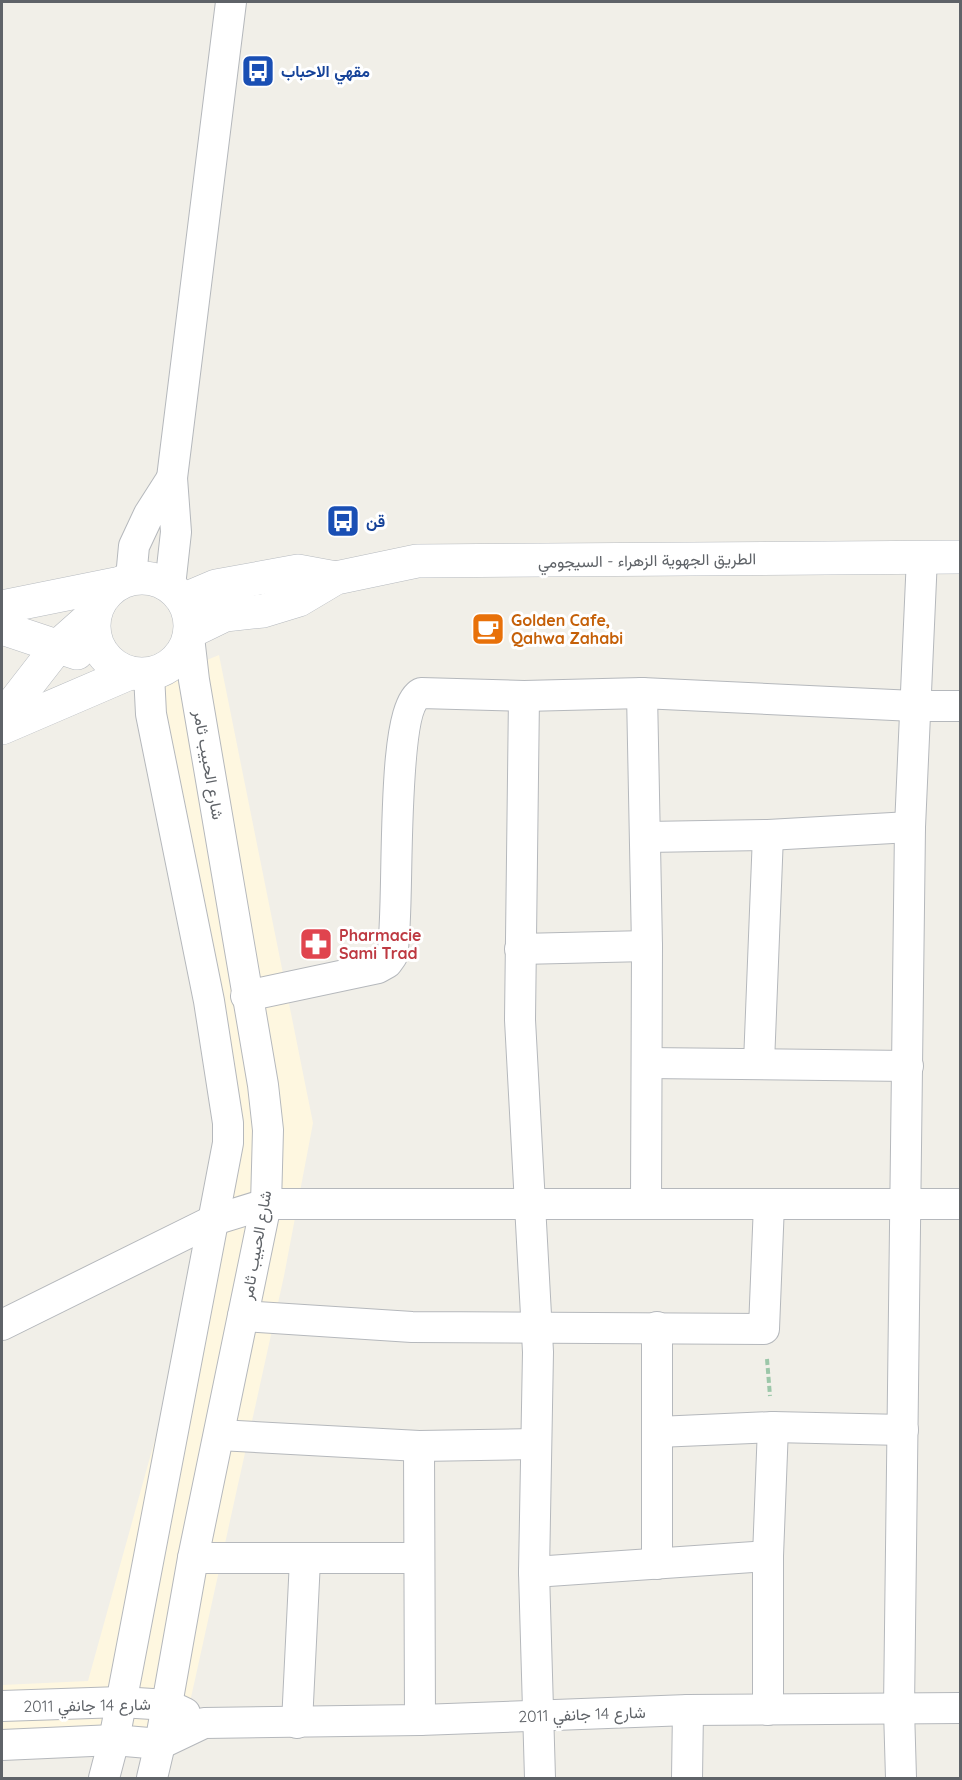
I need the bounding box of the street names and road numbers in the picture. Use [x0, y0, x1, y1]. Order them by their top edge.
street label: الطريق الجهوية الزهراء - السيجومي [538, 548, 756, 576]
street label: شارع الحبيب ثامر [187, 708, 228, 822]
street label: شارع الحبيب ثامر [236, 1189, 277, 1303]
street label: شارع 14 جانفي 2011 [23, 1694, 151, 1720]
street label: شارع 14 جانفي 2011 [518, 1702, 646, 1730]

